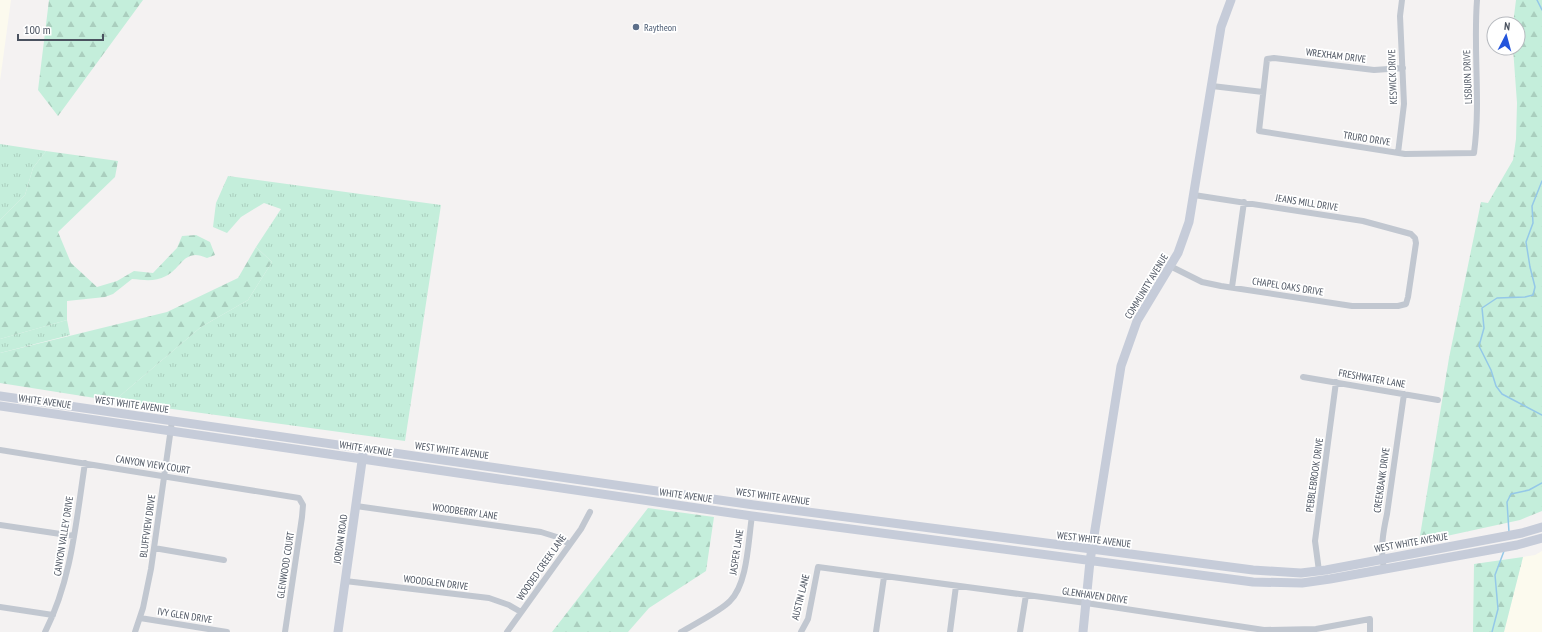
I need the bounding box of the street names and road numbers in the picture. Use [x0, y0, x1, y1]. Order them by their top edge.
street label: WREXHAM DRIVE [1305, 45, 1367, 66]
street label: KESWICK DRIVE [1385, 49, 1400, 105]
street label: LISBURN DRIVE [1460, 50, 1475, 104]
street label: TRURO DRIVE [1342, 128, 1392, 149]
street label: JEANS MILL DRIVE [1274, 191, 1339, 214]
street label: COMMUNITY AVENUE [1122, 251, 1171, 321]
street label: CHAPEL OAKS DRIVE [1251, 274, 1325, 299]
street label: FRESHWATER LANE [1337, 366, 1406, 391]
street label: WHITE AVENUE [18, 391, 72, 412]
street label: WEST WHITE AVENUE [94, 393, 170, 416]
street label: PEBBLEBROOK DRIVE [1303, 437, 1326, 513]
street label: WHITE AVENUE [339, 438, 393, 459]
street label: WEST WHITE AVENUE [414, 439, 490, 462]
street label: CREEKBANK DRIVE [1370, 447, 1393, 514]
street label: CANYON VIEW COURT [115, 452, 192, 477]
street label: WHITE AVENUE [659, 485, 713, 506]
street label: WEST WHITE AVENUE [735, 485, 811, 508]
street label: BLUFFVIEW DRIVE [137, 494, 158, 558]
street label: CANYON VALLEY DRIVE [51, 495, 76, 577]
street label: WOODBERRY LANE [431, 500, 499, 523]
street label: JORDAN ROAD [330, 514, 350, 566]
street label: JASPER LANE [726, 528, 746, 577]
street label: WEST WHITE AVENUE [1056, 529, 1132, 550]
street label: GLENWOOD COURT [274, 530, 297, 599]
street label: WEST WHITE AVENUE [1373, 530, 1449, 555]
street label: WOODED CREEK LANE [514, 532, 569, 603]
street label: WOODGLEN DRIVE [403, 572, 469, 593]
street label: AUSTIN LANE [788, 573, 812, 622]
street label: GLENHAVEN DRIVE [1061, 584, 1129, 607]
street label: IVY GLEN DRIVE [157, 605, 213, 626]

